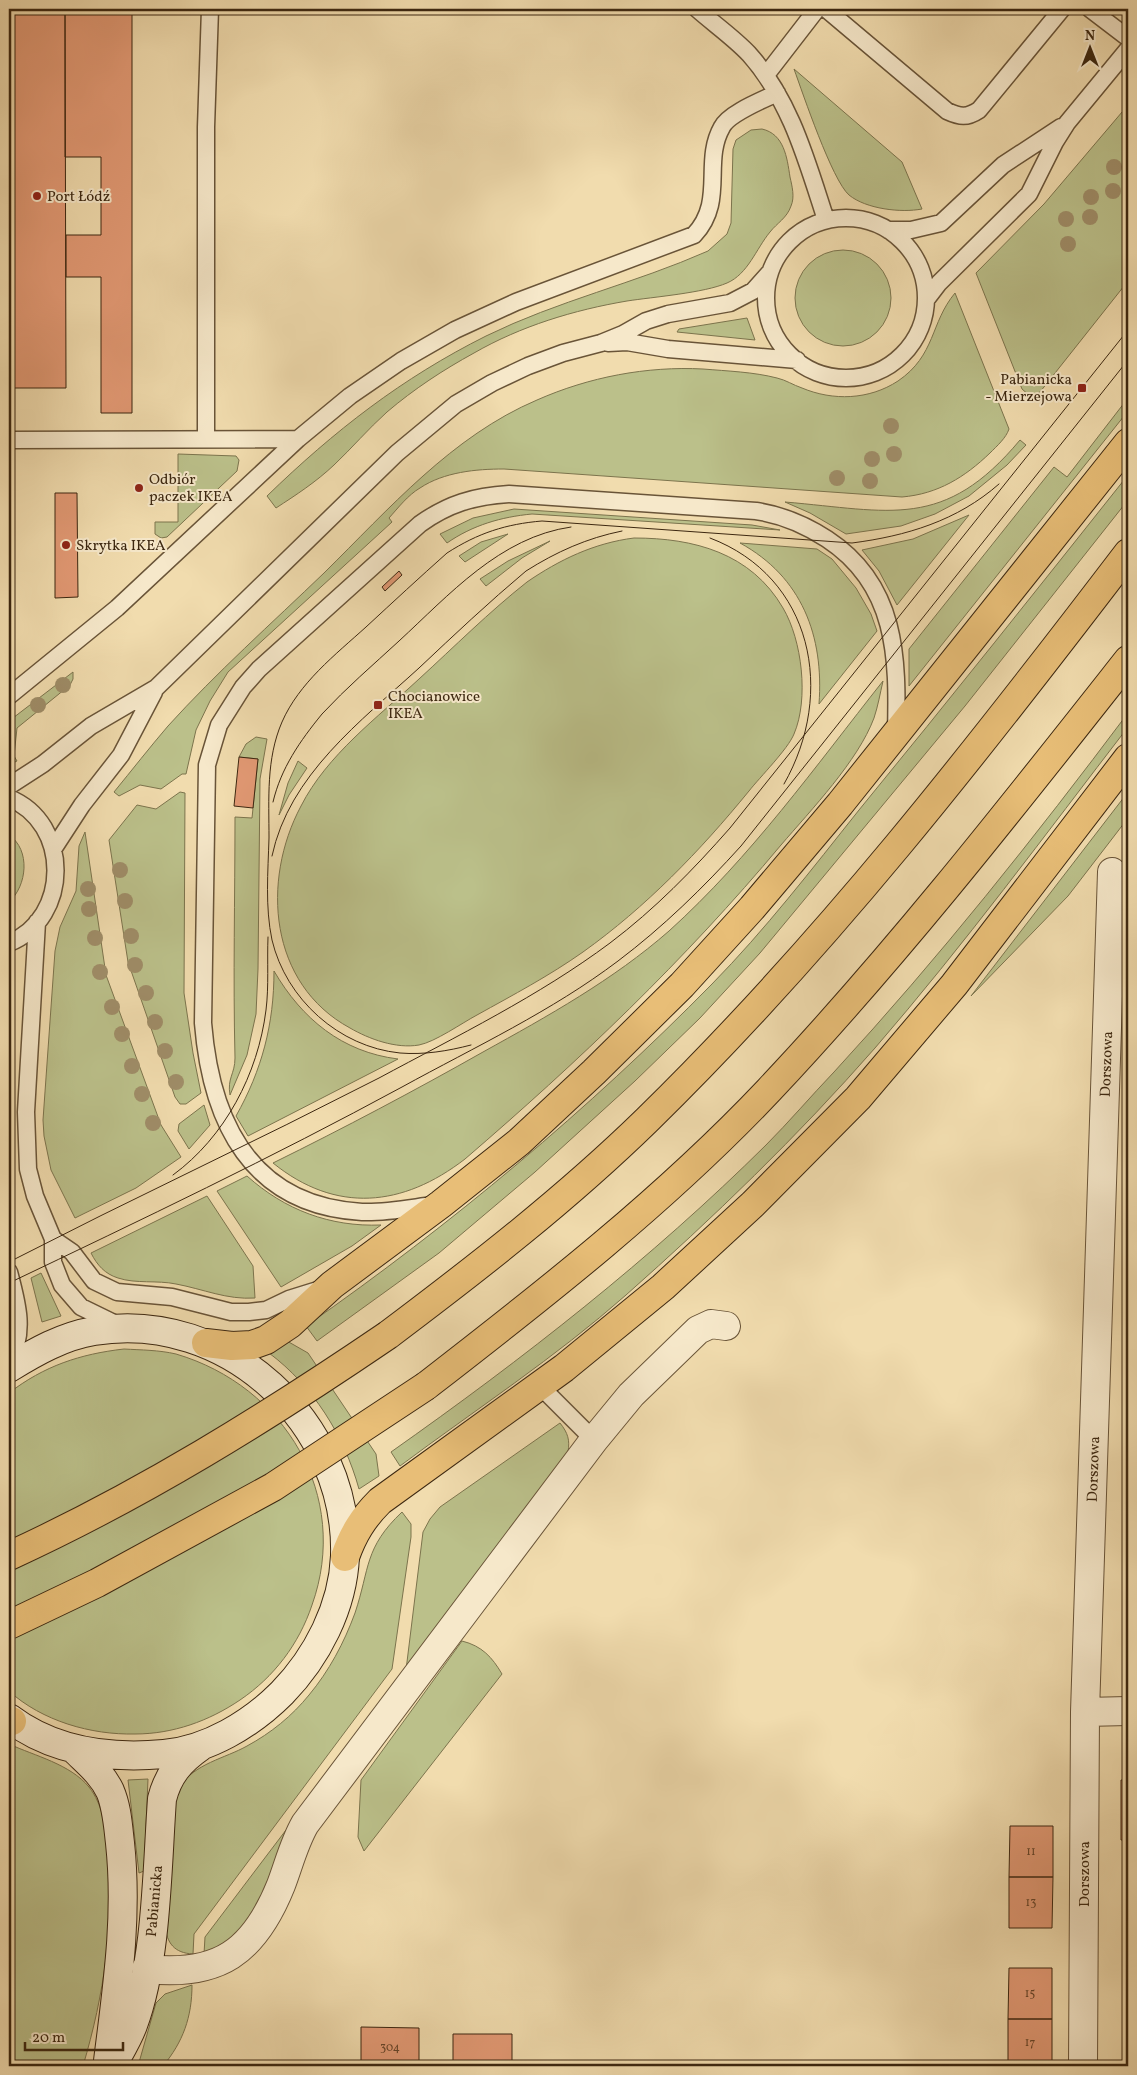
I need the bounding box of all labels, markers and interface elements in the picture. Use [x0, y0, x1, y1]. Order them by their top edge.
north arrow [1064, 22, 1114, 72]
text: N [1085, 27, 1095, 46]
place label: Port Łódź [47, 187, 110, 208]
marker: Port Łódź [31, 190, 43, 202]
place label: Pabianicka - Mierzejowa [985, 370, 1072, 408]
marker: Pabianicka - Mierzejowa [1076, 382, 1088, 394]
place label: Odbiór paczek IKEA [149, 470, 233, 508]
marker: Odbiór paczek IKEA [133, 482, 145, 494]
place label: Skrytka IKEA [76, 536, 166, 557]
marker: Skrytka IKEA [60, 539, 72, 551]
place label: Chocianowice IKEA [388, 687, 480, 725]
marker: Chocianowice IKEA [372, 699, 384, 711]
street label: Dorszowa [1096, 1031, 1119, 1097]
street label: Dorszowa [1083, 1436, 1106, 1502]
street label: Dorszowa [1075, 1841, 1096, 1907]
house number: 11 [1026, 1844, 1036, 1860]
street label: Pabianicka [142, 1864, 169, 1938]
house number: 13 [1026, 1895, 1036, 1911]
house number: 15 [1025, 1986, 1035, 2002]
scale bar [25, 2020, 122, 2052]
text: 20 m [32, 2028, 65, 2049]
house number: 17 [1025, 2035, 1035, 2051]
house number: 304 [380, 2040, 400, 2056]

